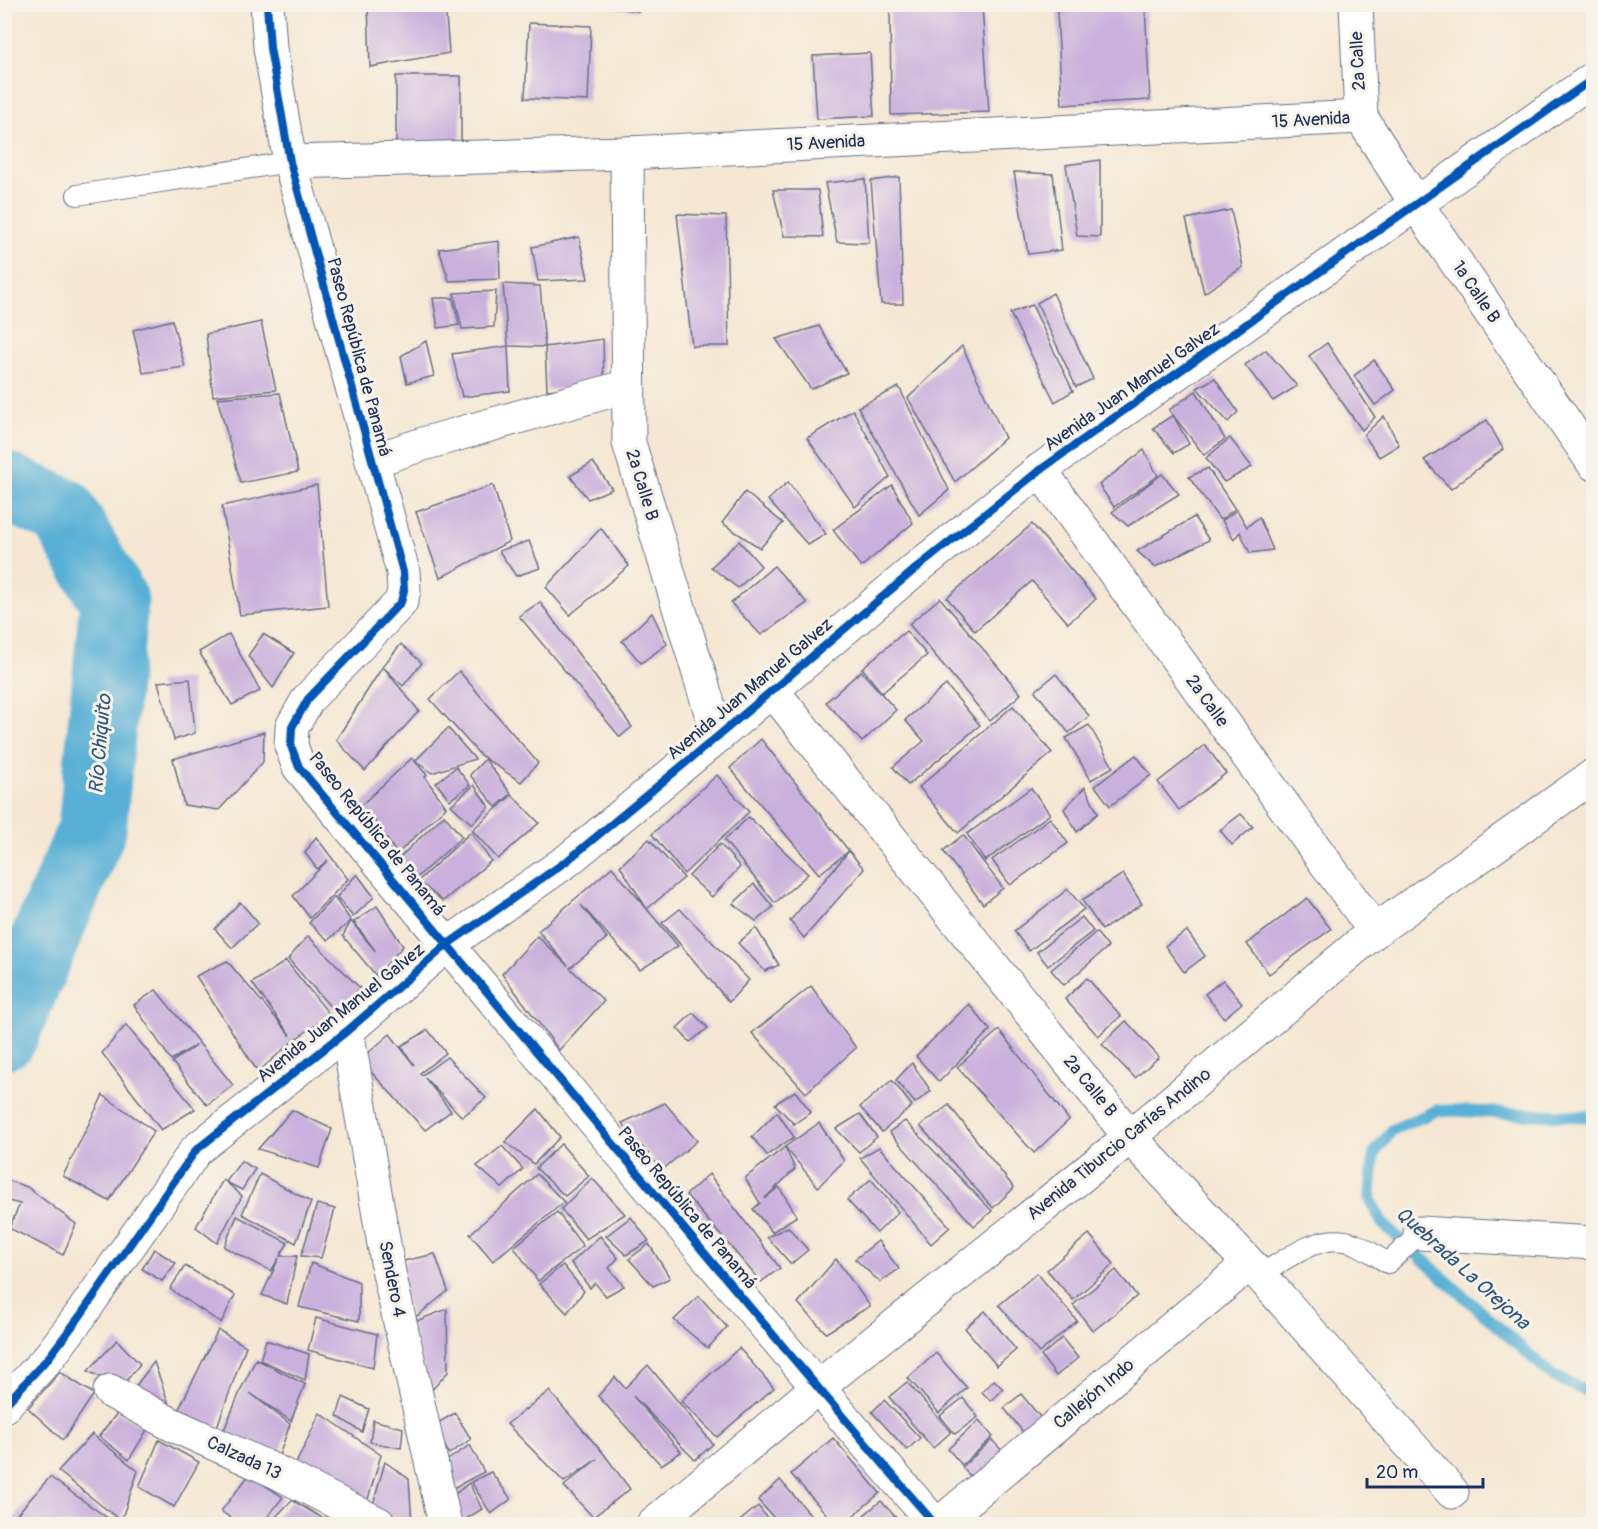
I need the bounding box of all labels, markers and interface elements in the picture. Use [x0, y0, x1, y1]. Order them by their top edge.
street label: 2a Calle [1345, 31, 1371, 91]
street label: 15 Avenida [1271, 106, 1351, 134]
street label: 15 Avenida [786, 129, 866, 157]
street label: Paseo República de Panamá [321, 255, 397, 459]
street label: 1a Calle B [1447, 256, 1505, 328]
street label: Avenida Juan Manuel Galvez [1040, 318, 1224, 456]
street label: 2a Calle B [620, 447, 664, 523]
street label: Avenida Juan Manuel Galvez [662, 613, 838, 765]
street label: 2a Calle [1180, 670, 1234, 732]
water label: Río Chiquito [83, 692, 117, 795]
street label: Paseo República de Panamá [304, 747, 450, 921]
street label: Avenida Juan Manuel Galvez [252, 938, 430, 1088]
street label: 2a Calle B [1058, 1050, 1122, 1122]
street label: Avenida Tiburcio Carías Andino [1022, 1062, 1216, 1225]
street label: Paseo República de Panamá [612, 1122, 762, 1294]
water label: Quebrada La Orejona [1391, 1201, 1536, 1336]
street label: Sendero 4 [373, 1239, 411, 1320]
street label: Callejón Indo [1049, 1353, 1139, 1434]
street label: Calzada 13 [203, 1431, 285, 1485]
scale bar [1367, 1451, 1482, 1489]
text: 20 m [1376, 1461, 1418, 1484]

